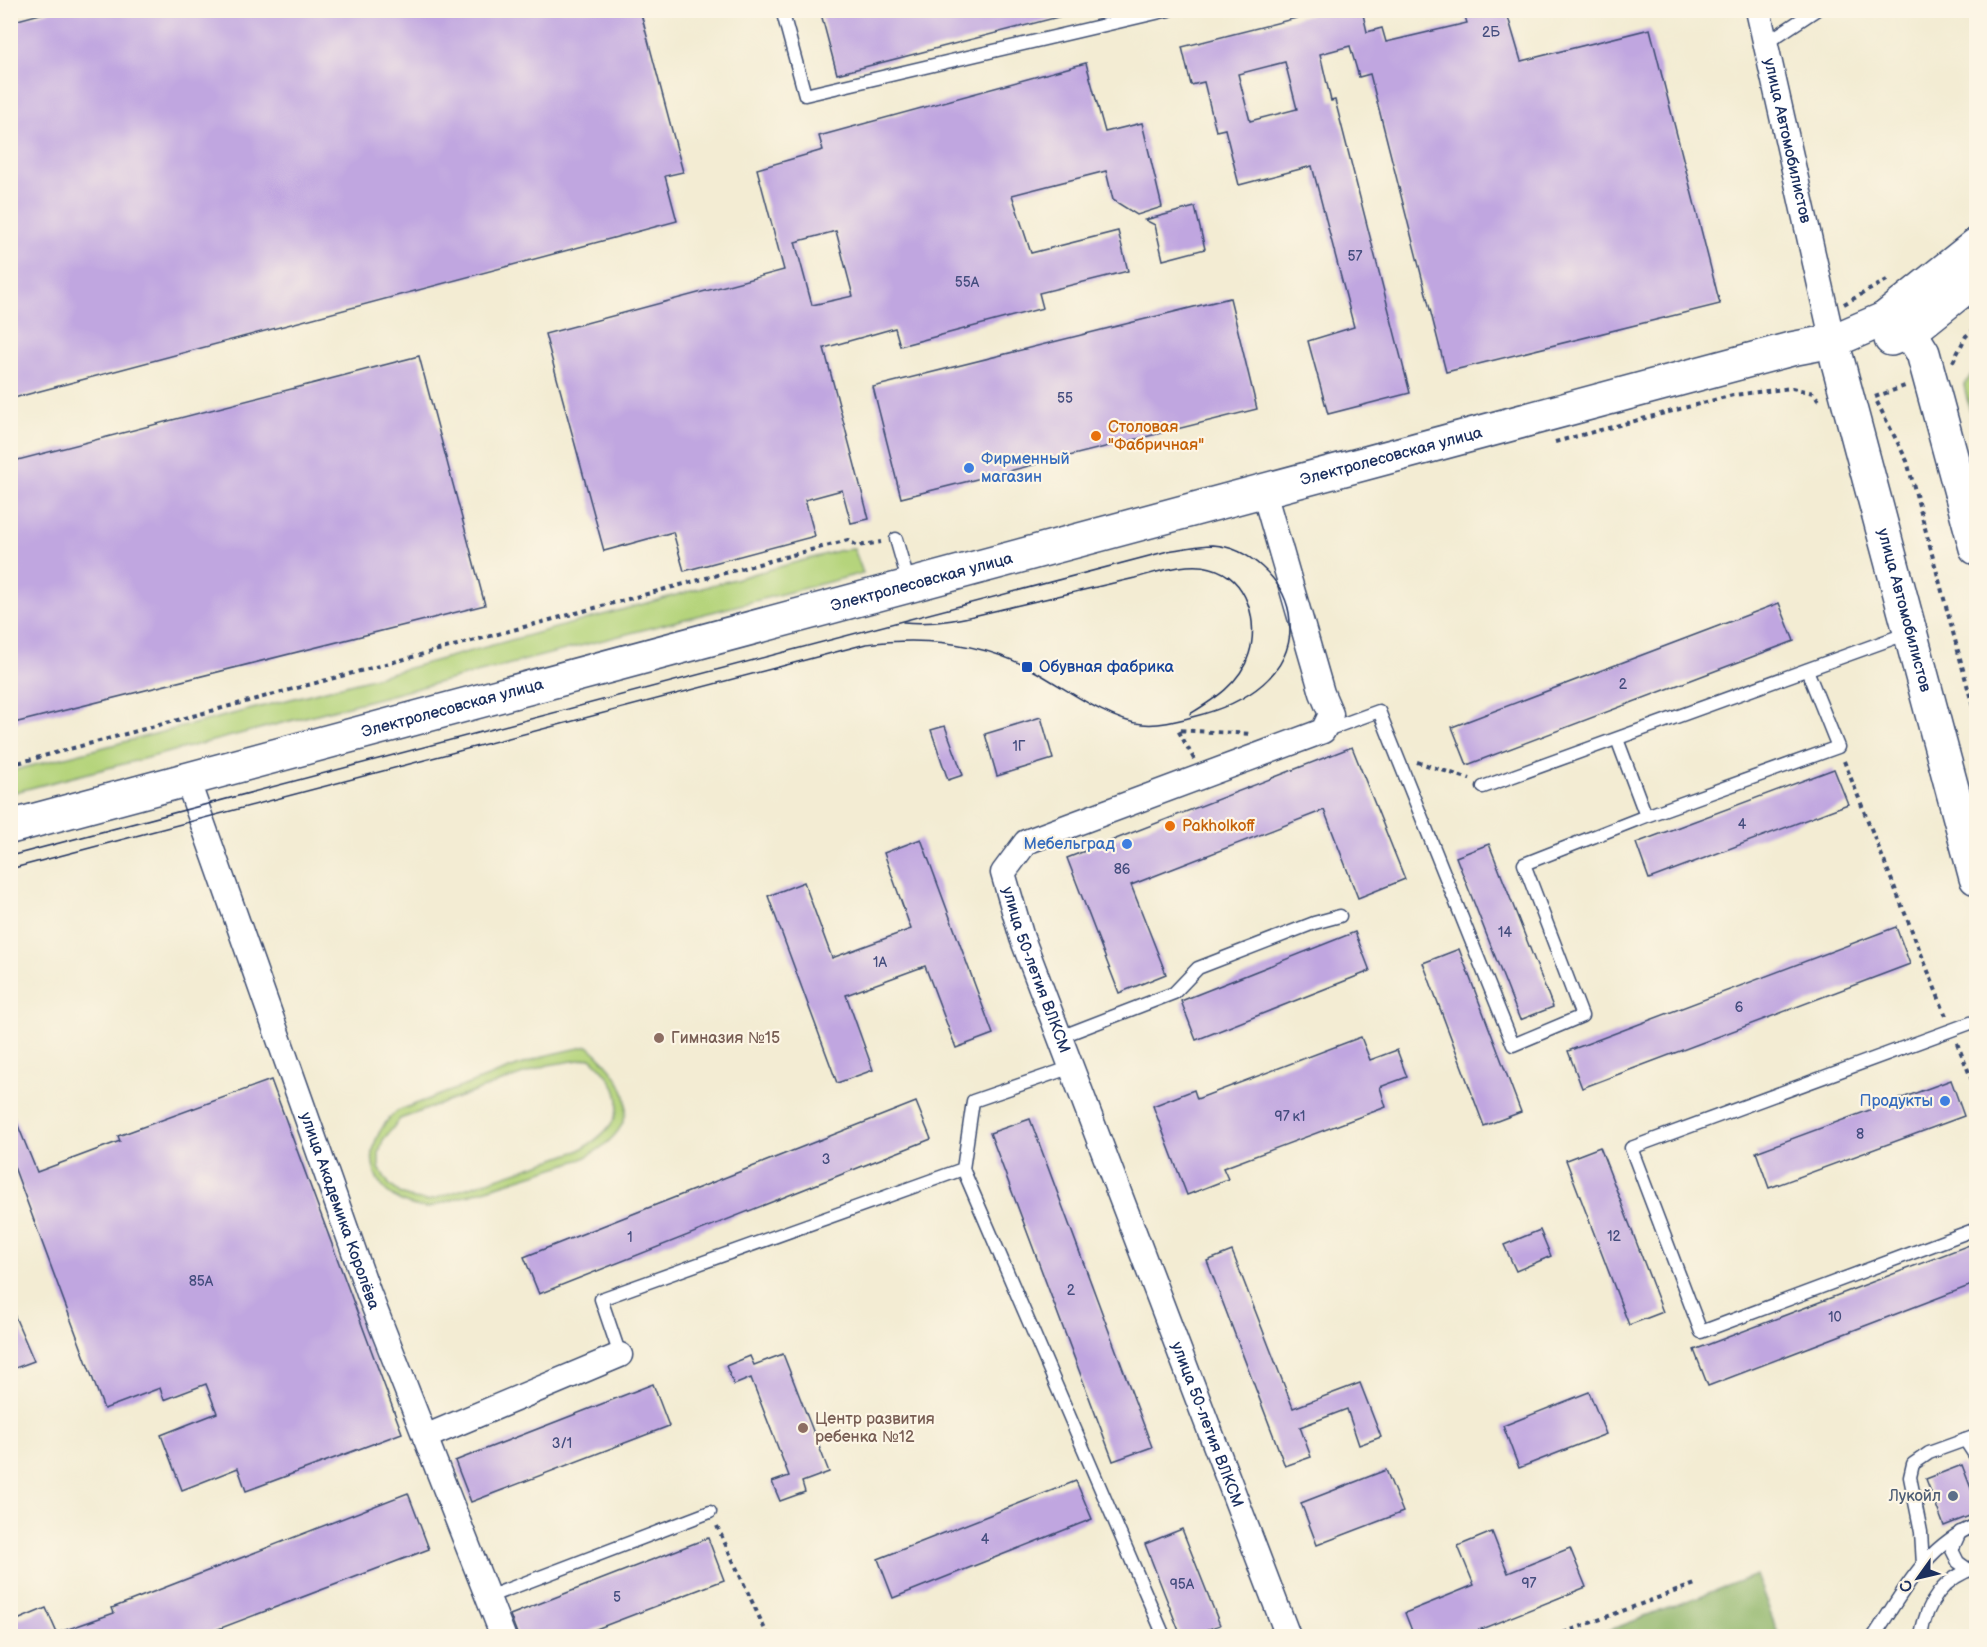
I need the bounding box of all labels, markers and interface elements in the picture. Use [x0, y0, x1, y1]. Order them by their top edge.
house number: 2Б [1482, 24, 1500, 41]
street label: улица Автомобилистов [1760, 56, 1815, 226]
house number: 57 [1348, 248, 1363, 265]
house number: 55А [955, 274, 980, 291]
house number: 55 [1057, 390, 1073, 407]
place label: Столовая "Фабричная" [1108, 418, 1204, 455]
street label: Электролесовская улица [1298, 423, 1485, 490]
marker: Столовая "Фабричная" [1089, 429, 1103, 443]
place label: Фирменный магазин [981, 450, 1070, 487]
marker: Фирменный магазин [962, 461, 976, 475]
street label: улица Автомобилистов [1873, 526, 1935, 695]
street label: Электролесовская улица [829, 548, 1015, 616]
place label: Обувная фабрика [1039, 658, 1175, 677]
marker: Обувная фабрика [1020, 660, 1034, 674]
street label: Электролесовская улица [359, 674, 546, 742]
house number: 2 [1619, 676, 1628, 693]
house number: 1Г [1012, 738, 1026, 755]
house number: 4 [1738, 816, 1747, 833]
place label: Pakholkoff [1182, 817, 1255, 836]
marker: Pakholkoff [1163, 819, 1177, 833]
place label: Мебельград [1024, 835, 1115, 854]
marker: Мебельград [1120, 837, 1134, 851]
house number: 86 [1114, 861, 1131, 878]
street label: улица 50-летия ВЛКСМ [998, 884, 1074, 1056]
house number: 14 [1498, 924, 1512, 941]
house number: 1А [873, 954, 887, 971]
house number: 6 [1735, 999, 1744, 1016]
place label: Гимназия №15 [671, 1029, 780, 1048]
marker: Гимназия №15 [652, 1031, 666, 1045]
place label: Продукты [1860, 1092, 1933, 1111]
marker: Продукты [1938, 1094, 1952, 1108]
house number: 97 к1 [1275, 1108, 1305, 1125]
street label: улица Академика Королёва [296, 1110, 384, 1313]
house number: 8 [1856, 1126, 1864, 1143]
house number: 3 [822, 1151, 830, 1168]
house number: 12 [1607, 1228, 1622, 1245]
house number: 1 [627, 1229, 633, 1246]
house number: 85А [189, 1273, 214, 1290]
house number: 2 [1067, 1282, 1076, 1299]
house number: 10 [1828, 1309, 1842, 1326]
street label: улица 50-летия ВЛКСМ [1167, 1339, 1247, 1510]
place label: Центр развития ребенка №12 [815, 1410, 935, 1447]
marker: Центр развития ребенка №12 [796, 1421, 810, 1435]
house number: 3/1 [552, 1435, 572, 1452]
place label: Лукойл [1888, 1487, 1941, 1506]
marker: Лукойл [1946, 1489, 1960, 1503]
house number: 4 [981, 1531, 990, 1548]
north arrow [1888, 1548, 1948, 1608]
house number: 97 [1522, 1575, 1537, 1592]
house number: 95А [1170, 1576, 1195, 1593]
text: С [1896, 1576, 1918, 1595]
house number: 5 [613, 1589, 621, 1606]

